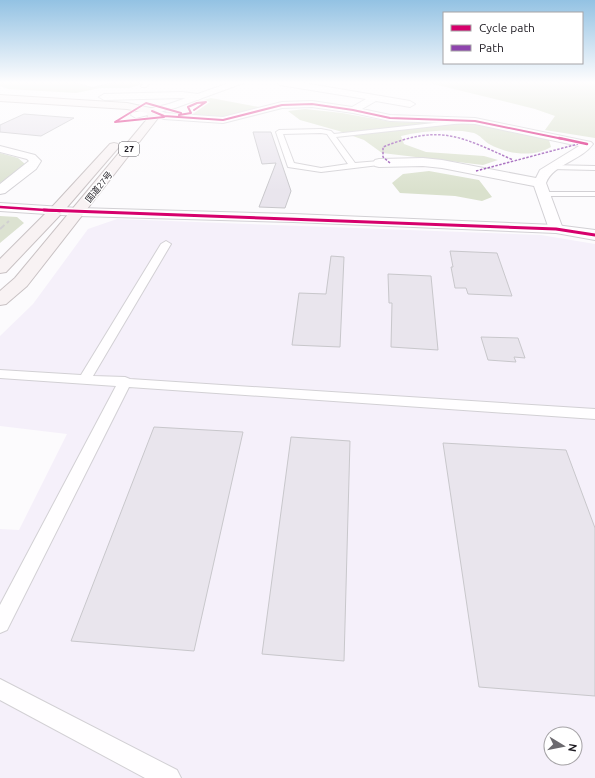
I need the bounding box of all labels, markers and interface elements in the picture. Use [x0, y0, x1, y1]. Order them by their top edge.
legend [443, 12, 583, 64]
text: Cycle path [479, 21, 535, 34]
text: Path [479, 41, 504, 54]
road number: 27 [119, 142, 139, 156]
street label: 国道27号 [83, 169, 115, 205]
north arrow [543, 726, 583, 766]
text: N [566, 743, 579, 753]

